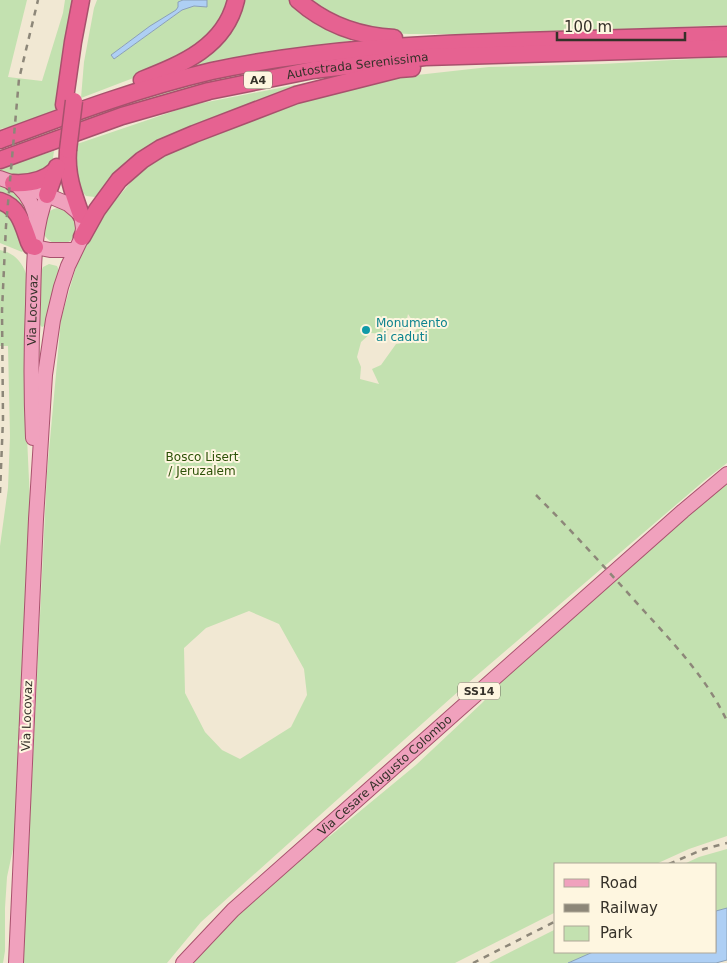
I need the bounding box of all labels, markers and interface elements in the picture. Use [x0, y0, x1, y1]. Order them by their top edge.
scale bar [557, 10, 684, 42]
text: 100 m [564, 18, 612, 36]
street label: Autostrada Serenissima [285, 50, 429, 82]
road number: A4 [244, 72, 272, 88]
street label: Via Locovaz [25, 274, 41, 346]
place label: Monumento ai caduti [376, 316, 448, 344]
marker: Monumento ai caduti [360, 324, 372, 336]
park label: Bosco Lisert / Jeruzalem [166, 450, 239, 478]
street label: Via Locovaz [19, 680, 35, 752]
road number: SS14 [458, 682, 500, 699]
street label: Via Cesare Augusto Colombo [315, 712, 455, 838]
legend [554, 863, 717, 953]
text: Road [600, 874, 638, 892]
text: Railway [600, 899, 658, 917]
text: Park [600, 924, 633, 942]

